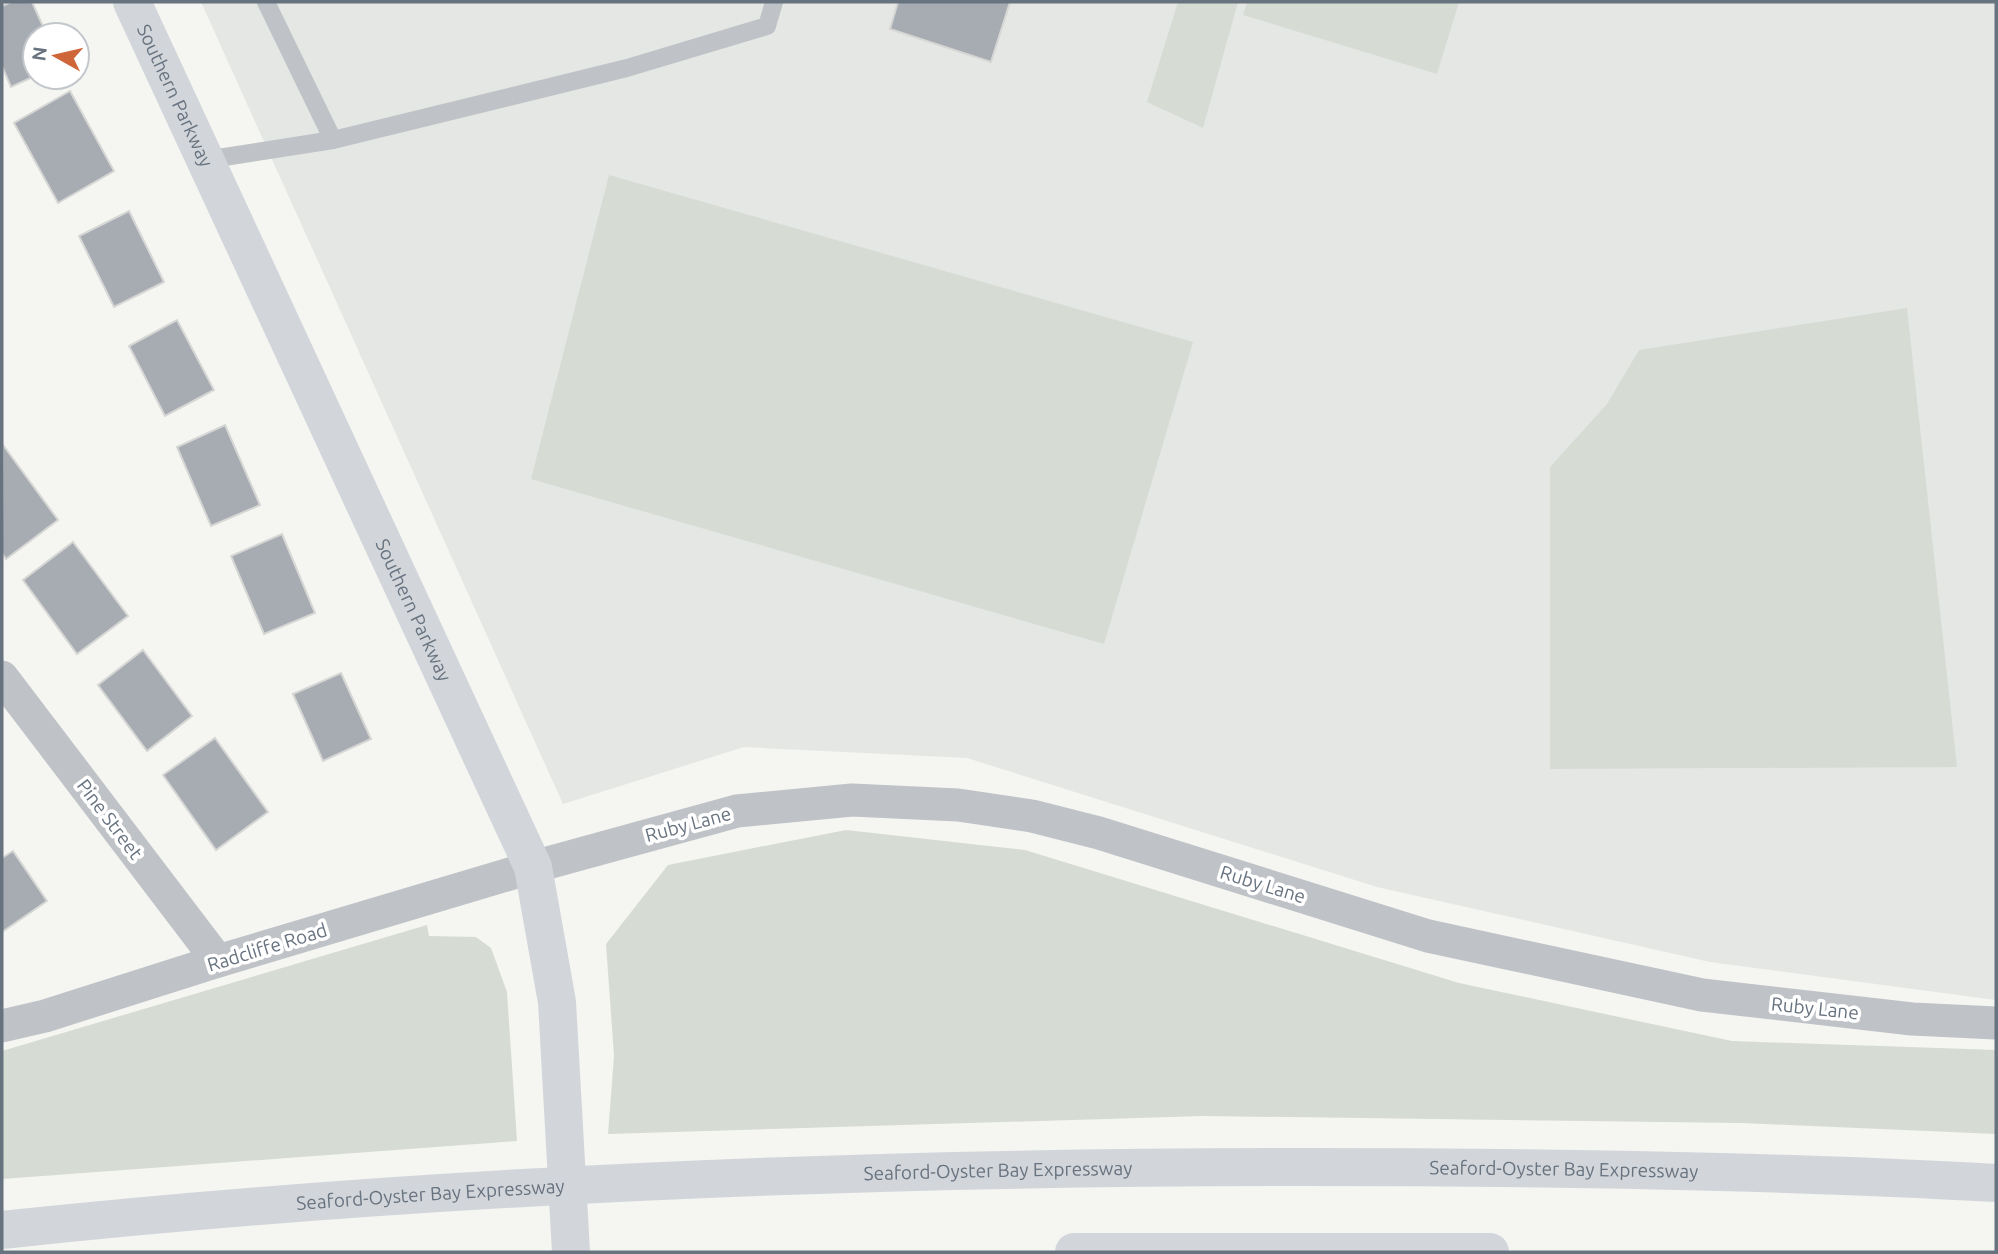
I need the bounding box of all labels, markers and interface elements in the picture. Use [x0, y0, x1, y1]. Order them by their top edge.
north arrow [21, 21, 91, 91]
street label: Southern Parkway [133, 21, 218, 170]
text: N [27, 45, 51, 62]
street label: Southern Parkway [371, 535, 456, 685]
street label: Pine Street [73, 775, 148, 864]
street label: Ruby Lane [643, 802, 733, 846]
street label: Ruby Lane [1218, 861, 1308, 907]
street label: Radcliffe Road [204, 918, 330, 976]
street label: Ruby Lane [1770, 992, 1860, 1024]
street label: Seaford-Oyster Bay Expressway [1429, 1156, 1699, 1182]
street label: Seaford-Oyster Bay Expressway [863, 1157, 1132, 1184]
street label: Seaford-Oyster Bay Expressway [295, 1175, 565, 1214]

